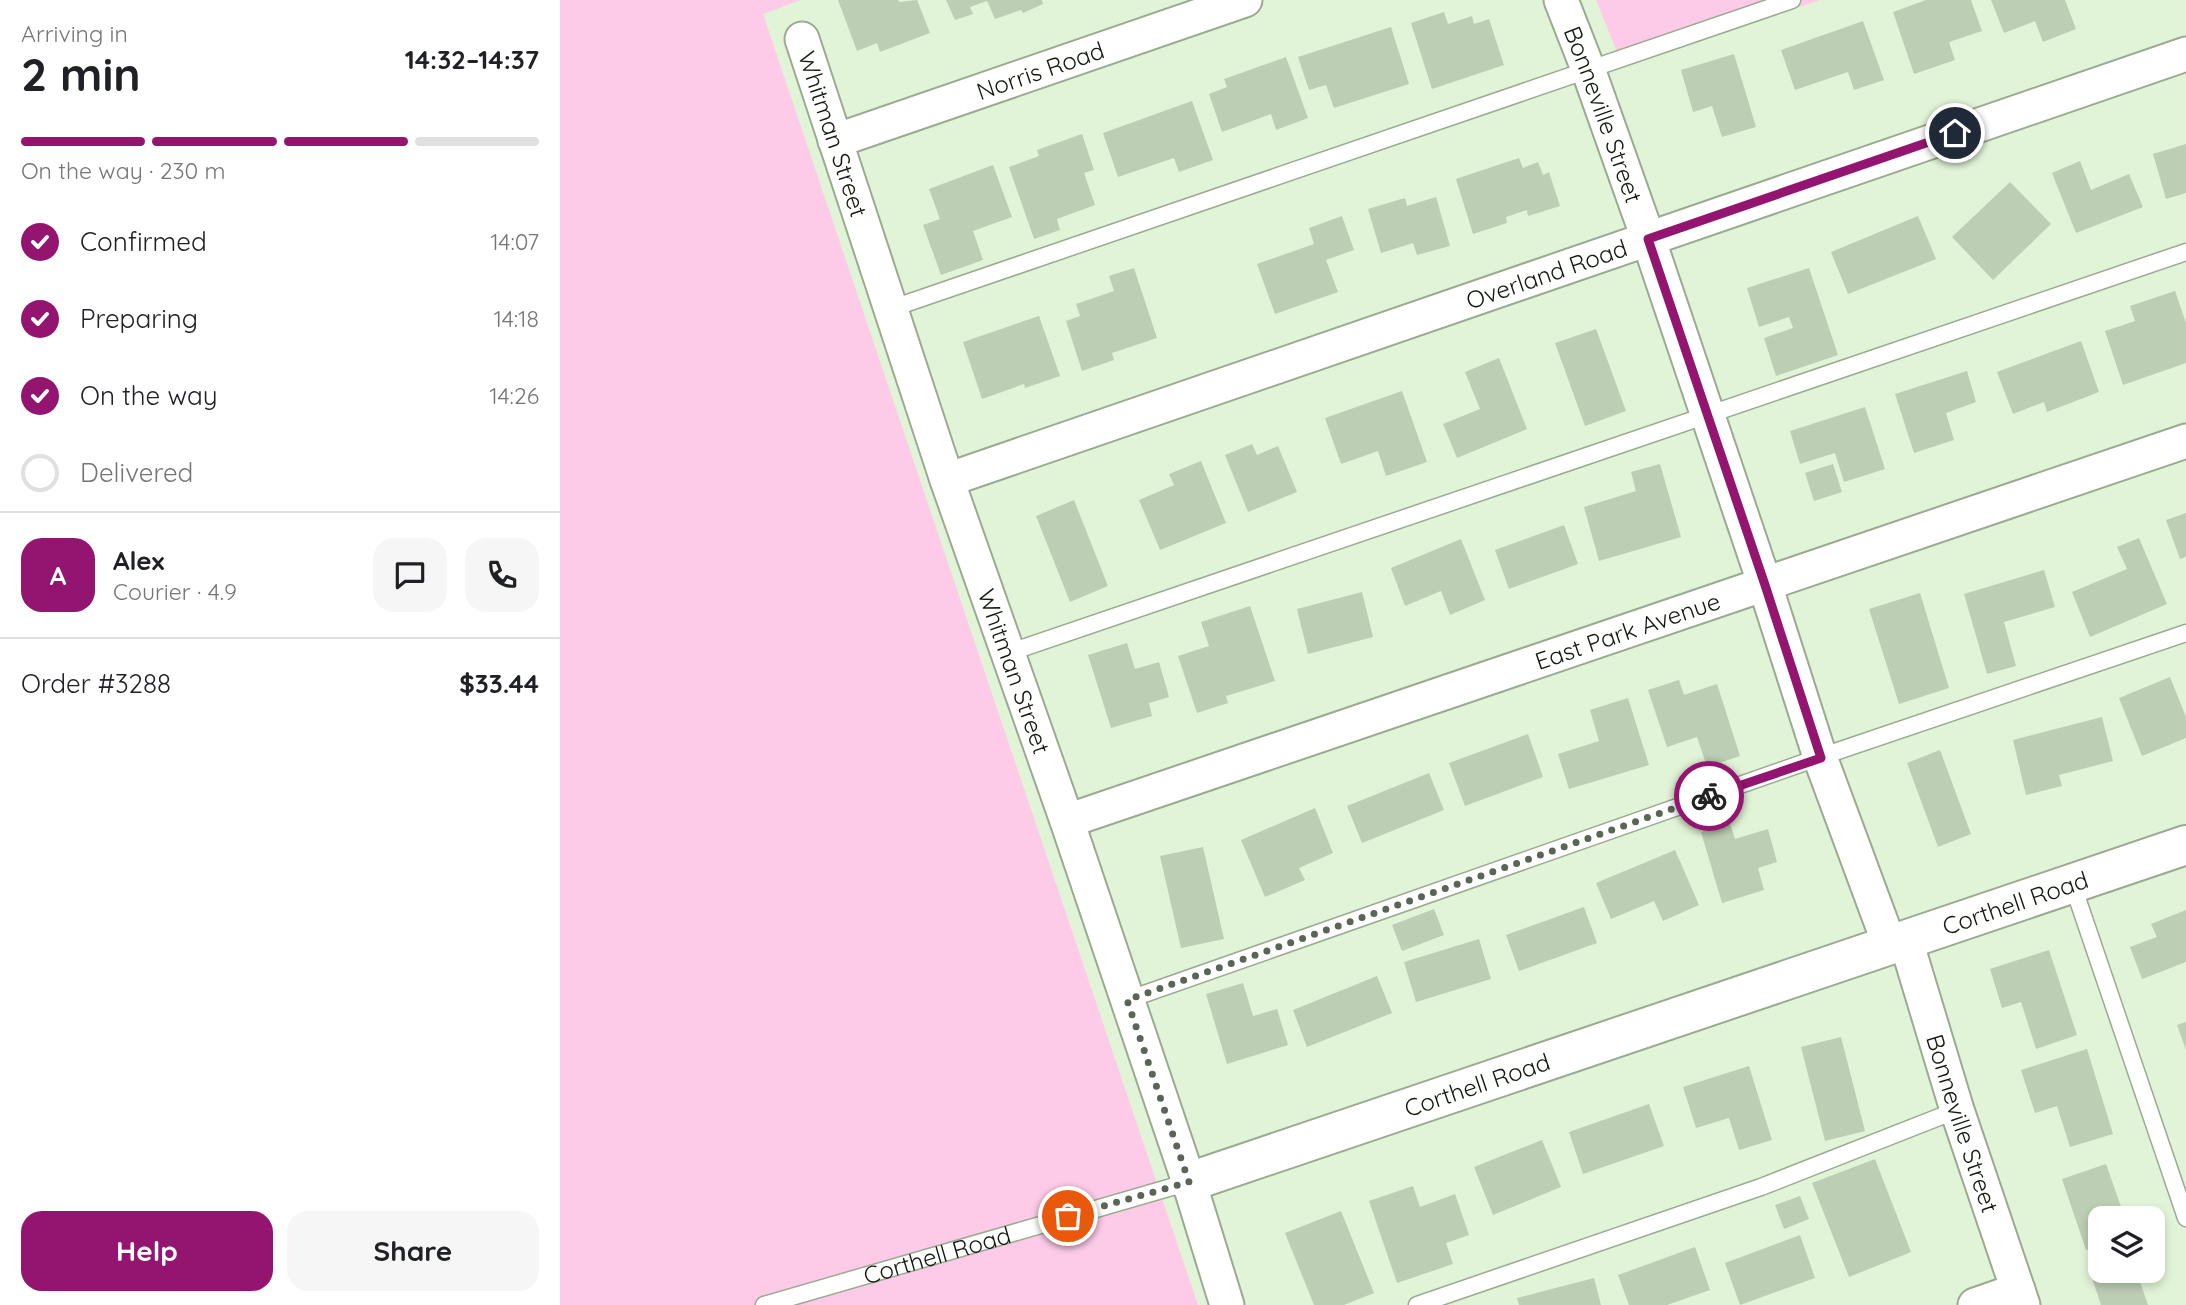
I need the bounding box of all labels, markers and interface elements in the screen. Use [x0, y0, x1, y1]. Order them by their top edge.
text: Arriving in [21, 19, 128, 48]
street label: Bonneville Street [1558, 22, 1649, 207]
street label: Norris Road [972, 35, 1108, 106]
text: 14:32–14:37 [405, 43, 539, 76]
text: 2 min [21, 45, 141, 103]
street label: Whitman Street [792, 47, 874, 221]
pin [1925, 103, 1985, 163]
icon: home [1936, 114, 1974, 152]
text: On the way · 230 m [21, 156, 226, 185]
icon: check [21, 223, 59, 261]
text: Confirmed [80, 225, 207, 258]
text: 14:07 [490, 227, 539, 256]
street label: Overland Road [1462, 232, 1631, 315]
icon: check [21, 300, 59, 338]
text: Preparing [80, 302, 198, 335]
text: 14:18 [493, 304, 539, 333]
icon: check [21, 377, 59, 415]
text: On the way [80, 379, 218, 412]
text: 14:26 [489, 381, 539, 410]
text: Delivered [80, 456, 193, 489]
button: chat [373, 538, 447, 612]
button: phone [465, 538, 539, 612]
text: Alex [113, 544, 164, 577]
text: A [50, 559, 66, 592]
text: Courier · 4.9 [113, 577, 237, 606]
street label: Whitman Street [972, 585, 1057, 758]
street label: East Park Avenue [1531, 585, 1724, 676]
text: Order #3288 [21, 667, 171, 700]
text: $33.44 [459, 667, 539, 700]
courier [1674, 761, 1744, 831]
icon: bike [1690, 777, 1728, 815]
street label: Corthell Road [1938, 864, 2092, 941]
street label: Bonneville Street [1920, 1031, 2006, 1216]
street label: Corthell Road [1400, 1046, 1554, 1123]
pin [1038, 1186, 1098, 1246]
icon: bag [1049, 1197, 1087, 1235]
map controls [2088, 1206, 2165, 1283]
button: layers [2088, 1206, 2165, 1283]
button: Help [21, 1211, 273, 1291]
button: Share [287, 1211, 539, 1291]
street label: Corthell Road [860, 1219, 1014, 1290]

